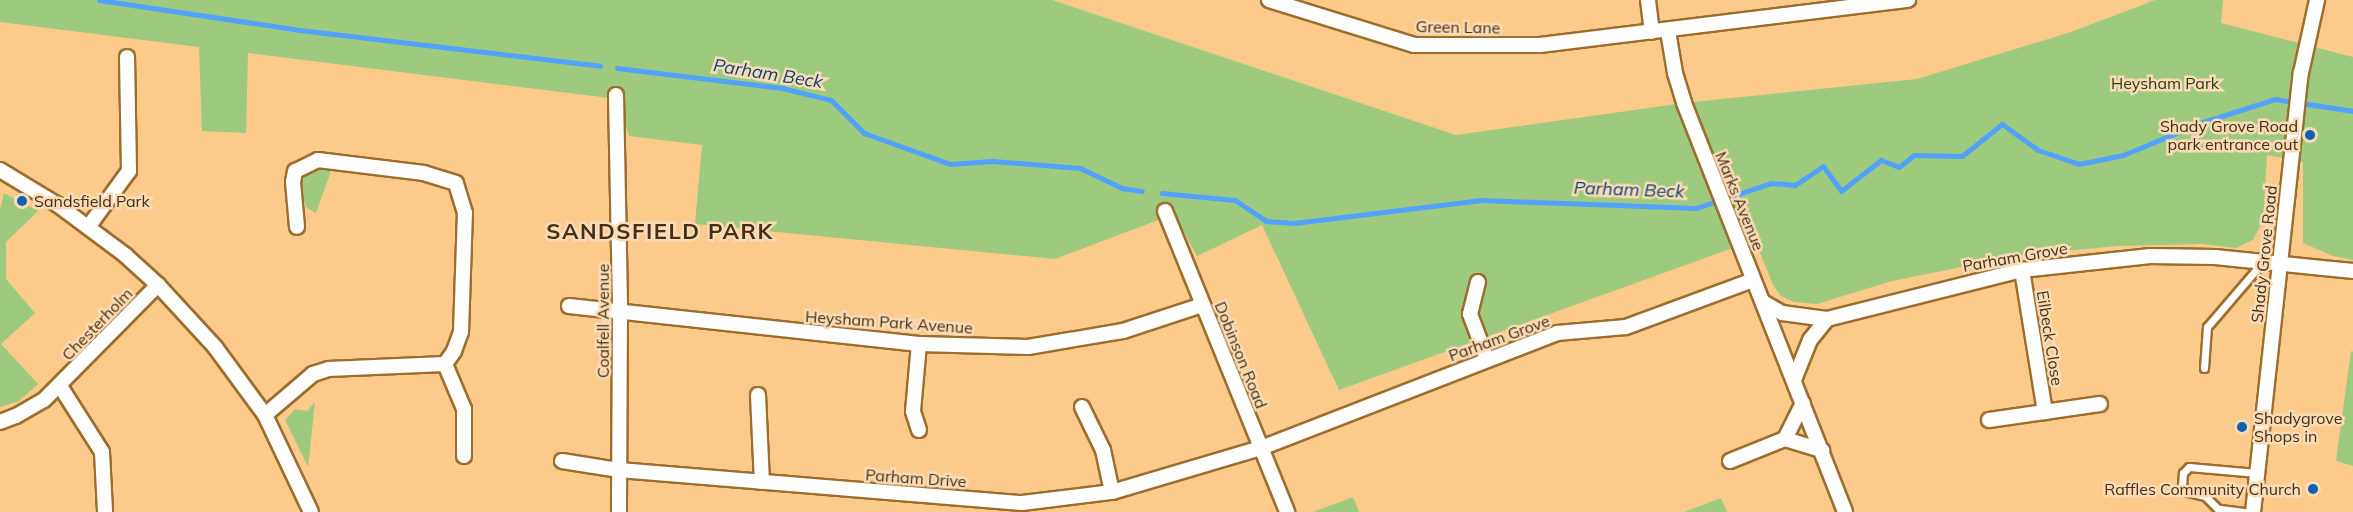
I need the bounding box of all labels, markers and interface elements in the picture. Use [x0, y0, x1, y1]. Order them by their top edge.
street label: Green Lane [1415, 17, 1501, 37]
water label: Parham Beck [712, 55, 824, 93]
park label: Heysham Park [2111, 73, 2219, 93]
place label: Shady Grove Road park entrance out [2160, 116, 2298, 154]
marker: Shady Grove Road park entrance out [2303, 128, 2317, 142]
street label: Marks Avenue [1711, 149, 1769, 253]
water label: Parham Beck [1573, 177, 1685, 203]
street label: Shady Grove Road [2247, 184, 2281, 324]
place label: Sandsfield Park [34, 191, 150, 211]
marker: Sandsfield Park [15, 194, 29, 208]
district label: SANDSFIELD PARK [546, 219, 774, 245]
street label: Parham Grove [1961, 238, 2069, 276]
street label: Coalfell Avenue [593, 264, 613, 378]
street label: Chesterholm [58, 284, 136, 364]
street label: Eilbeck Close [2033, 289, 2067, 387]
street label: Dobinson Road [1211, 299, 1271, 411]
street label: Heysham Park Avenue [805, 307, 973, 337]
street label: Parham Grove [1446, 311, 1552, 365]
place label: Shadygrove Shops in [2254, 408, 2342, 446]
marker: Shadygrove Shops in [2235, 420, 2249, 434]
street label: Parham Drive [865, 465, 967, 491]
place label: Raffles Community Church [2104, 479, 2301, 499]
marker: Raffles Community Church [2306, 482, 2320, 496]

